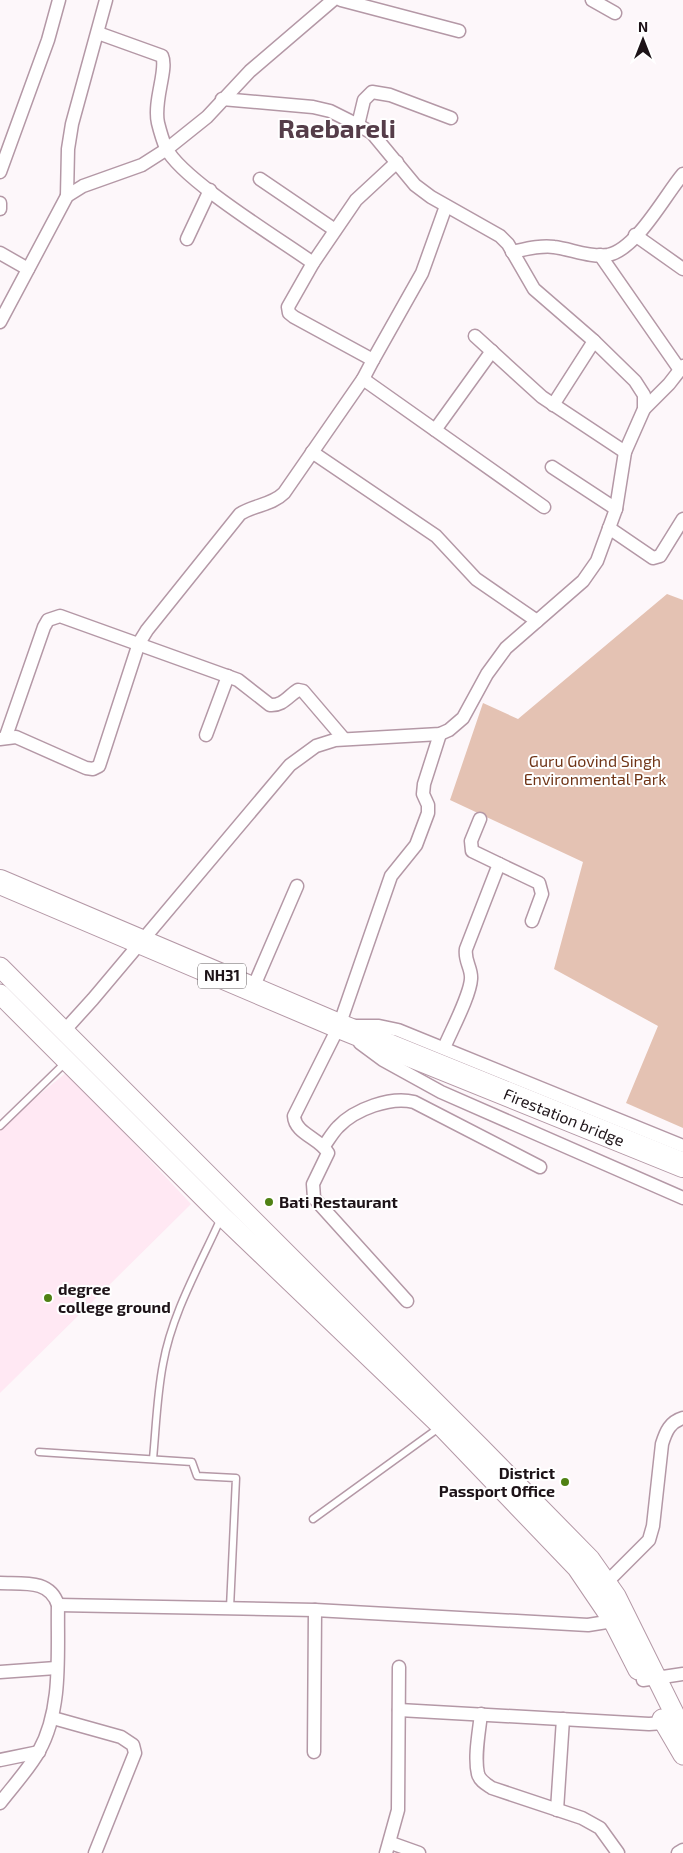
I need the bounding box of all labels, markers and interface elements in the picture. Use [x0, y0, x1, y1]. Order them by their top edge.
north arrow [618, 15, 668, 65]
text: N [638, 18, 648, 35]
district label: Raebareli [278, 112, 396, 143]
park label: Guru Govind Singh Environmental Park [524, 751, 666, 788]
road number: NH31 [198, 964, 246, 988]
street label: Firestation bridge [501, 1084, 627, 1149]
place label: Bati Restaurant [279, 1192, 398, 1211]
marker: Bati Restaurant [263, 1196, 275, 1208]
place label: degree college ground [58, 1279, 171, 1316]
marker: degree college ground [42, 1292, 54, 1304]
place label: District Passport Office [439, 1463, 555, 1500]
marker: District Passport Office [559, 1476, 571, 1488]

